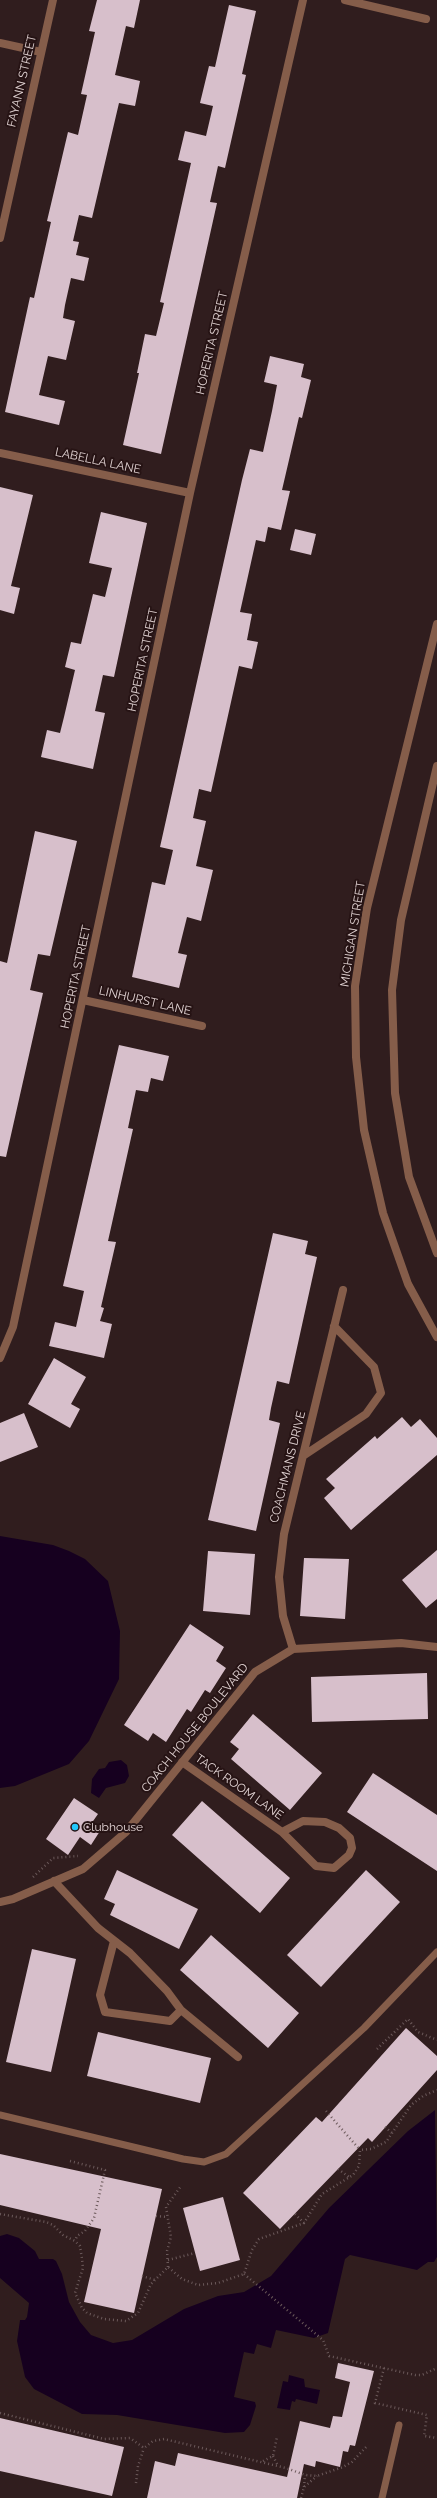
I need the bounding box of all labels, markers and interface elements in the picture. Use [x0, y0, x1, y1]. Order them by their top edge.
street label: FAYANN STREET [4, 33, 40, 129]
street label: HOPERITA STREET [193, 290, 231, 396]
street label: LABELLA LANE [54, 445, 142, 477]
street label: HOPERITA STREET [125, 607, 161, 713]
street label: MICHIGAN STREET [338, 880, 368, 988]
street label: HOPERITA STREET [58, 924, 94, 1030]
street label: LINHURST LANE [97, 983, 193, 1019]
street label: COACHMANS DRIVE [267, 1410, 309, 1524]
street label: COACH HOUSE BOULEVARD [139, 1661, 251, 1795]
street label: TACK ROOM LANE [192, 1751, 286, 1823]
place label: Clubhouse [83, 1820, 143, 1834]
marker: Clubhouse [70, 1822, 80, 1832]

